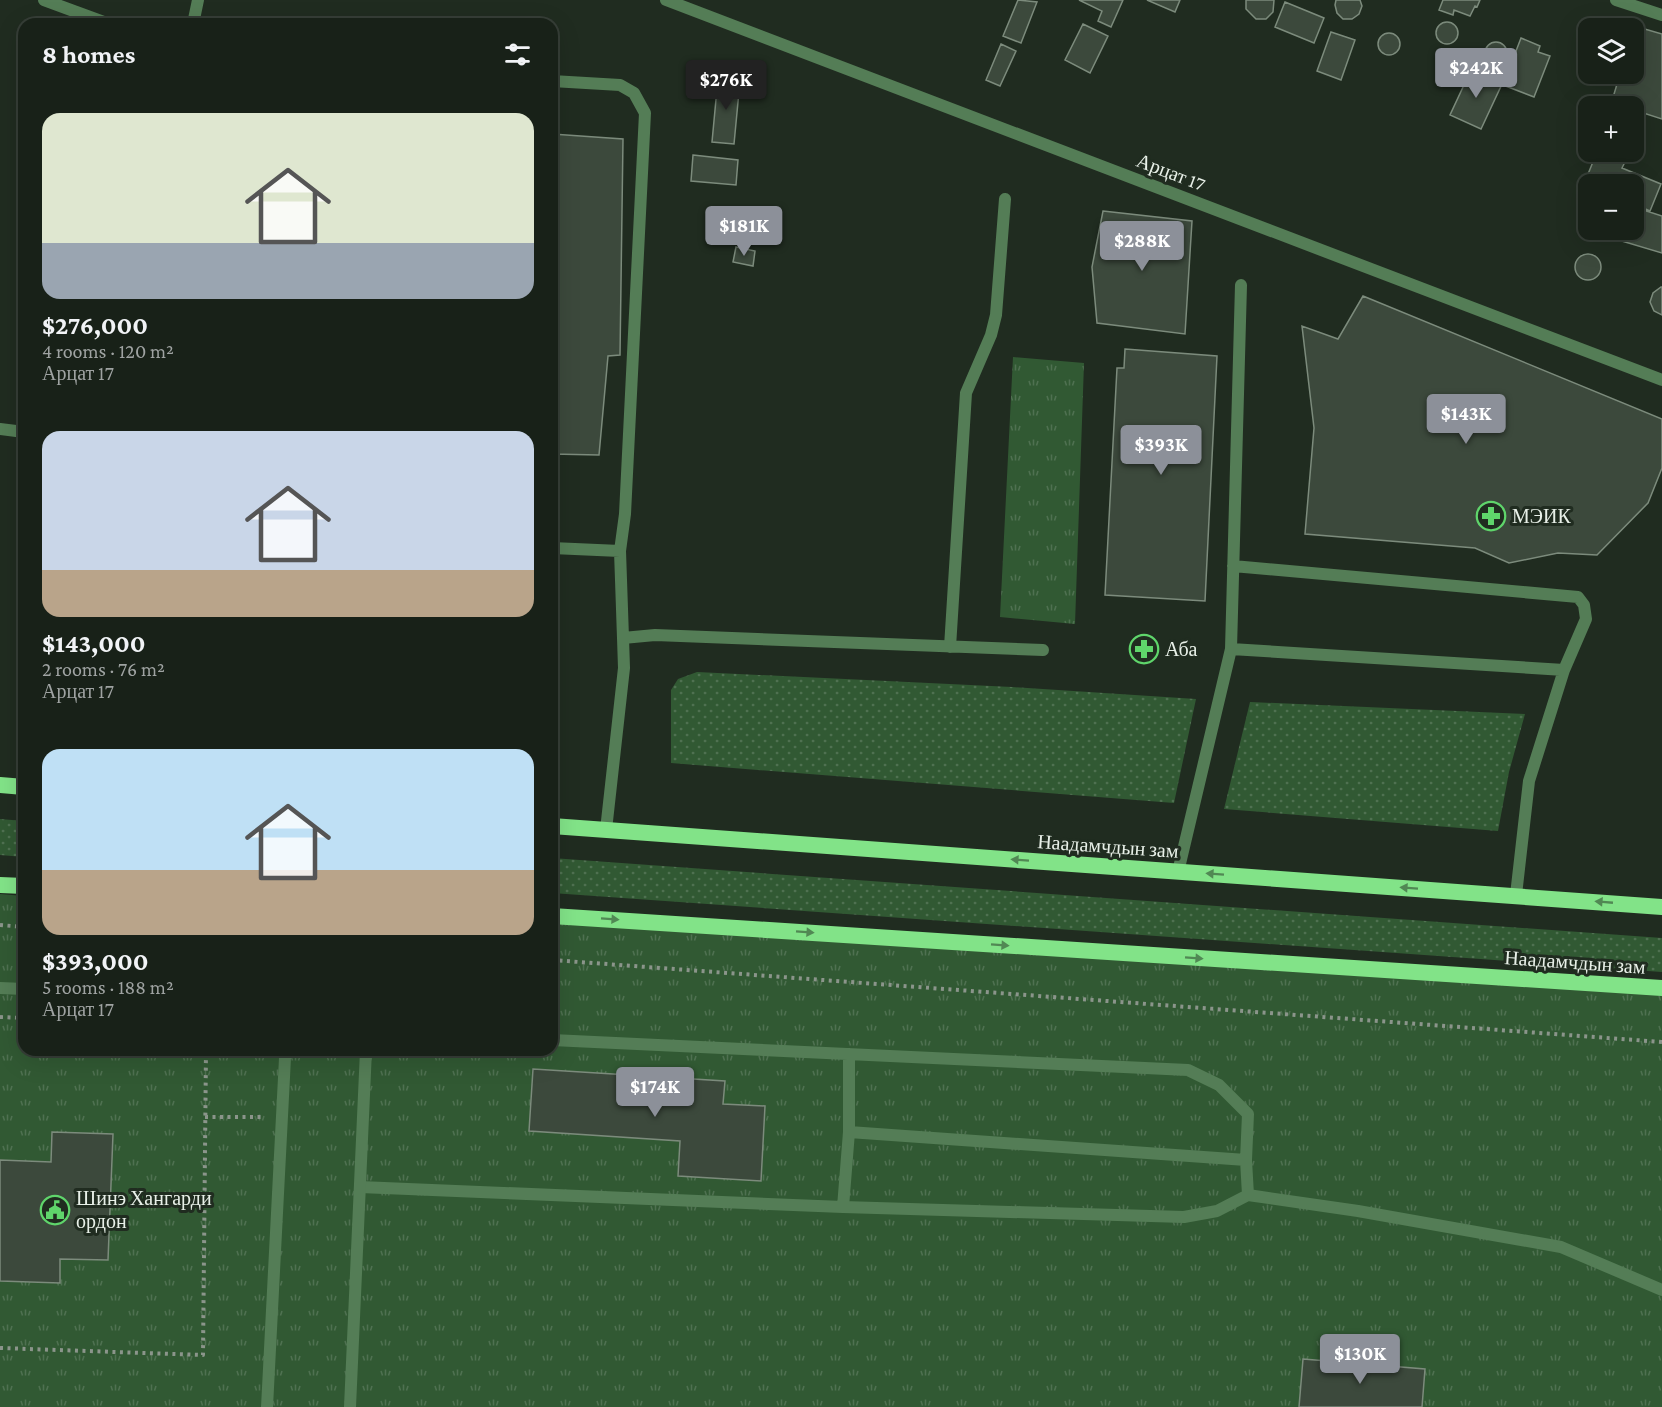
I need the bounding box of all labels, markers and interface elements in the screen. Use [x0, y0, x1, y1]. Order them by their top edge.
map controls [1578, 18, 1644, 240]
button: layers [1578, 18, 1644, 84]
icon: filters [501, 38, 534, 71]
text: 8 homes [42, 40, 135, 69]
pin: $242K [1434, 48, 1518, 99]
text: $242K [1449, 56, 1503, 78]
pin: $276K [684, 60, 768, 111]
text: $276K [700, 68, 752, 90]
button: + [1578, 96, 1644, 162]
street label: Арцат 17 [1133, 149, 1208, 196]
icon: home [234, 152, 342, 260]
button: − [1578, 174, 1644, 240]
pin: $181K [702, 206, 786, 257]
text: $181K [719, 214, 769, 236]
pin: $288K [1100, 221, 1184, 272]
text: $288K [1114, 229, 1170, 251]
text: $276,000 [42, 311, 148, 340]
text: 4 rooms · 120 m² [42, 340, 174, 362]
text: Арцат 17 [42, 362, 114, 384]
pin: $143K [1424, 394, 1508, 445]
text: $143K [1441, 402, 1491, 424]
pin: $393K [1119, 425, 1203, 476]
text: $393K [1135, 433, 1187, 455]
icon: home [234, 470, 342, 578]
pharmacy icon: МЭИК [1475, 500, 1507, 532]
place label: МЭИК [1512, 505, 1571, 527]
text: $143,000 [42, 629, 146, 658]
pharmacy icon: Аба [1128, 633, 1160, 665]
place label: Аба [1165, 638, 1198, 660]
text: 2 rooms · 76 m² [42, 658, 165, 680]
text: Арцат 17 [42, 680, 114, 702]
icon: home [234, 788, 342, 896]
street label: Наадамчдын зам [1037, 830, 1180, 863]
one-way arrow [1011, 856, 1030, 865]
one-way arrow [1205, 869, 1224, 879]
one-way arrow [1400, 883, 1419, 893]
one-way arrow [1594, 898, 1613, 907]
one-way arrow [601, 915, 620, 924]
one-way arrow [795, 927, 814, 937]
one-way arrow [990, 940, 1009, 950]
street label: Наадамчдын зам [1504, 946, 1647, 979]
text: $393,000 [42, 947, 149, 976]
one-way arrow [1185, 953, 1204, 962]
text: 5 rooms · 188 m² [42, 976, 174, 998]
text: Арцат 17 [42, 998, 114, 1020]
pin: $174K [613, 1067, 697, 1118]
text: $174K [630, 1075, 680, 1097]
place label: Шинэ Хангарди ордон [76, 1187, 212, 1233]
public building icon: Шинэ Хангарди ордон [39, 1194, 71, 1226]
pin: $130K [1318, 1334, 1402, 1385]
text: $130K [1334, 1342, 1386, 1364]

